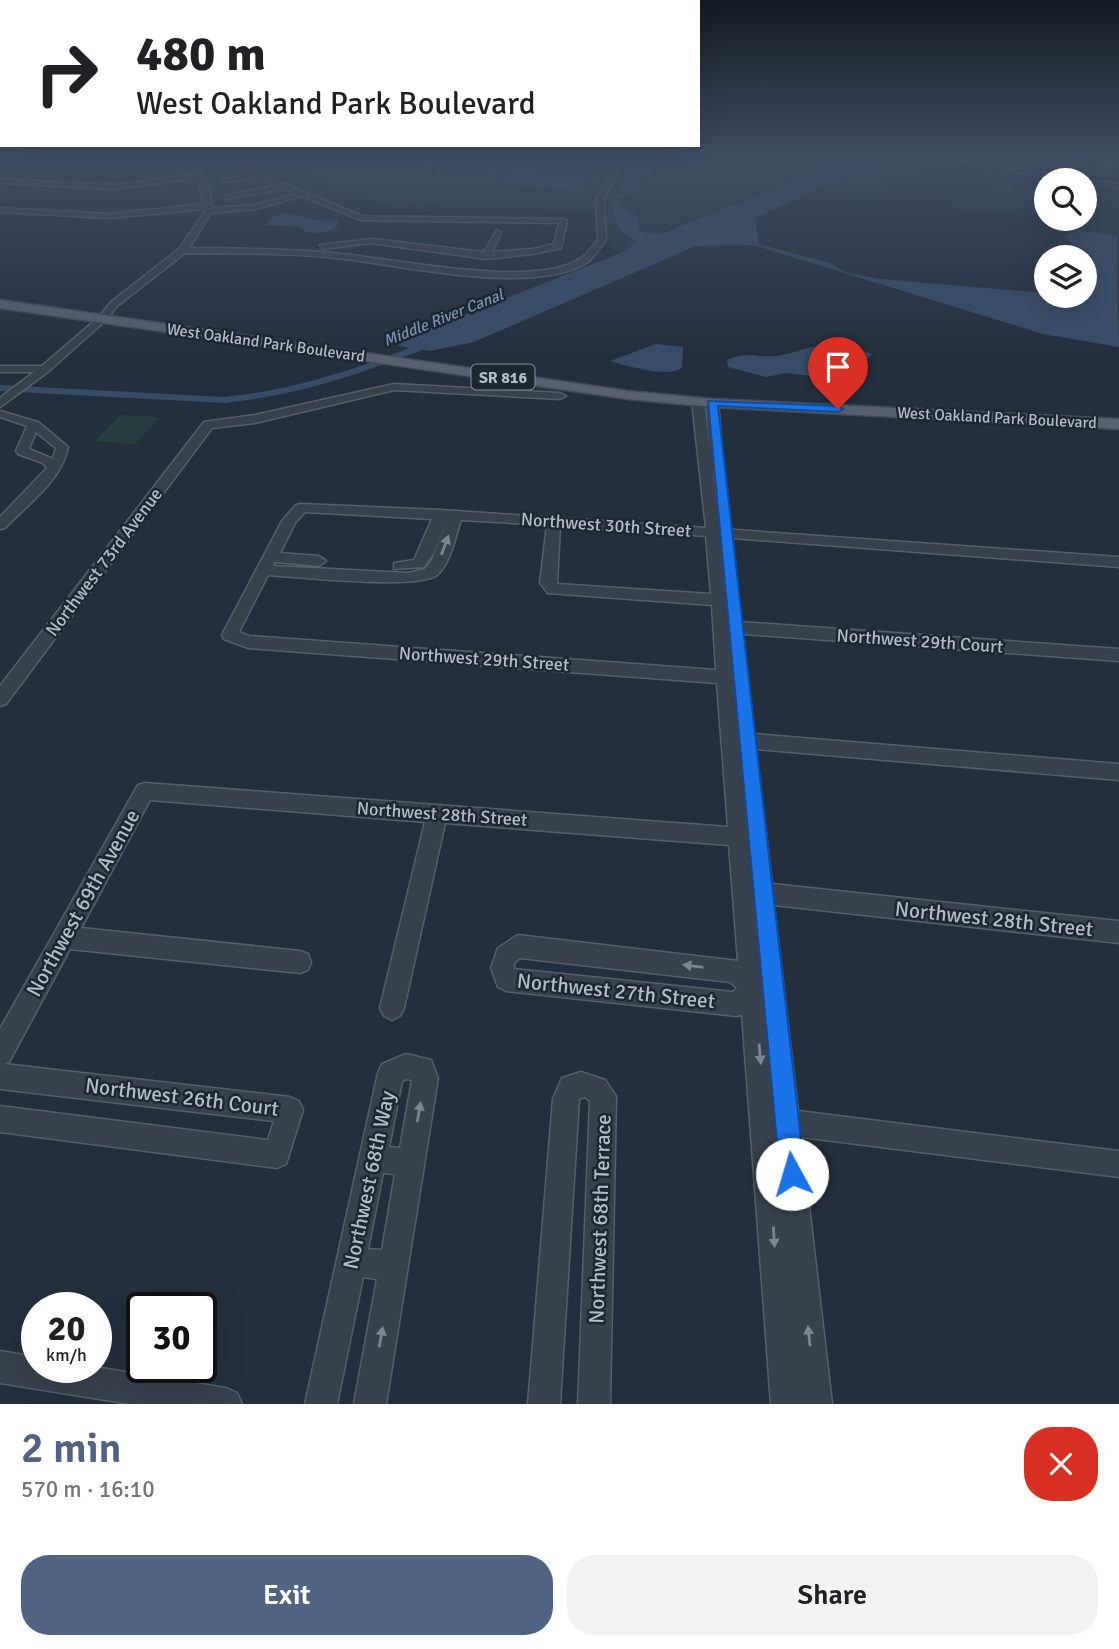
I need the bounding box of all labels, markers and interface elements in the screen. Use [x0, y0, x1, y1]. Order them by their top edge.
text: 480 m [136, 24, 266, 84]
icon: right [21, 28, 112, 119]
text: West Oakland Park Boulevard [136, 84, 536, 123]
map controls [1034, 168, 1097, 308]
button: search [1034, 168, 1097, 231]
button: layers [1034, 245, 1097, 308]
water label: Middle River Canal [380, 284, 508, 351]
street label: West Oakland Park Boulevard [166, 319, 366, 367]
pin [808, 337, 868, 409]
icon: arrive [819, 348, 857, 386]
road number: SR 816 [472, 364, 534, 390]
street label: West Oakland Park Boulevard [897, 403, 1097, 433]
street label: Northwest 73rd Avenue [41, 483, 167, 641]
street label: Northwest 30th Street [520, 508, 692, 542]
one-way arrow [440, 534, 451, 555]
street label: Northwest 29th Court [836, 624, 1004, 658]
street label: Northwest 29th Street [398, 642, 570, 676]
street label: Northwest 28th Street [356, 797, 528, 831]
street label: Northwest 69th Avenue [21, 805, 145, 1001]
street label: Northwest 28th Street [894, 896, 1094, 942]
one-way arrow [681, 961, 703, 972]
street label: Northwest 27th Street [516, 968, 716, 1014]
one-way arrow [754, 1044, 765, 1066]
street label: Northwest 26th Court [84, 1072, 280, 1122]
street label: Northwest 68th Way [337, 1088, 401, 1272]
one-way arrow [414, 1101, 425, 1123]
street label: Northwest 68th Terrace [583, 1114, 617, 1324]
position arrow [755, 1137, 829, 1211]
one-way arrow [769, 1226, 780, 1248]
speed limit sign: 30 [126, 1292, 217, 1383]
text: 20 [48, 1307, 85, 1350]
one-way arrow [803, 1325, 814, 1347]
one-way arrow [376, 1326, 387, 1348]
text: km/h [46, 1344, 87, 1366]
text: 2 min [21, 1423, 122, 1474]
button: close [1024, 1427, 1098, 1501]
text: 570 m · 16:10 [21, 1475, 155, 1504]
button: Exit [21, 1555, 553, 1635]
button: Share [567, 1555, 1098, 1635]

